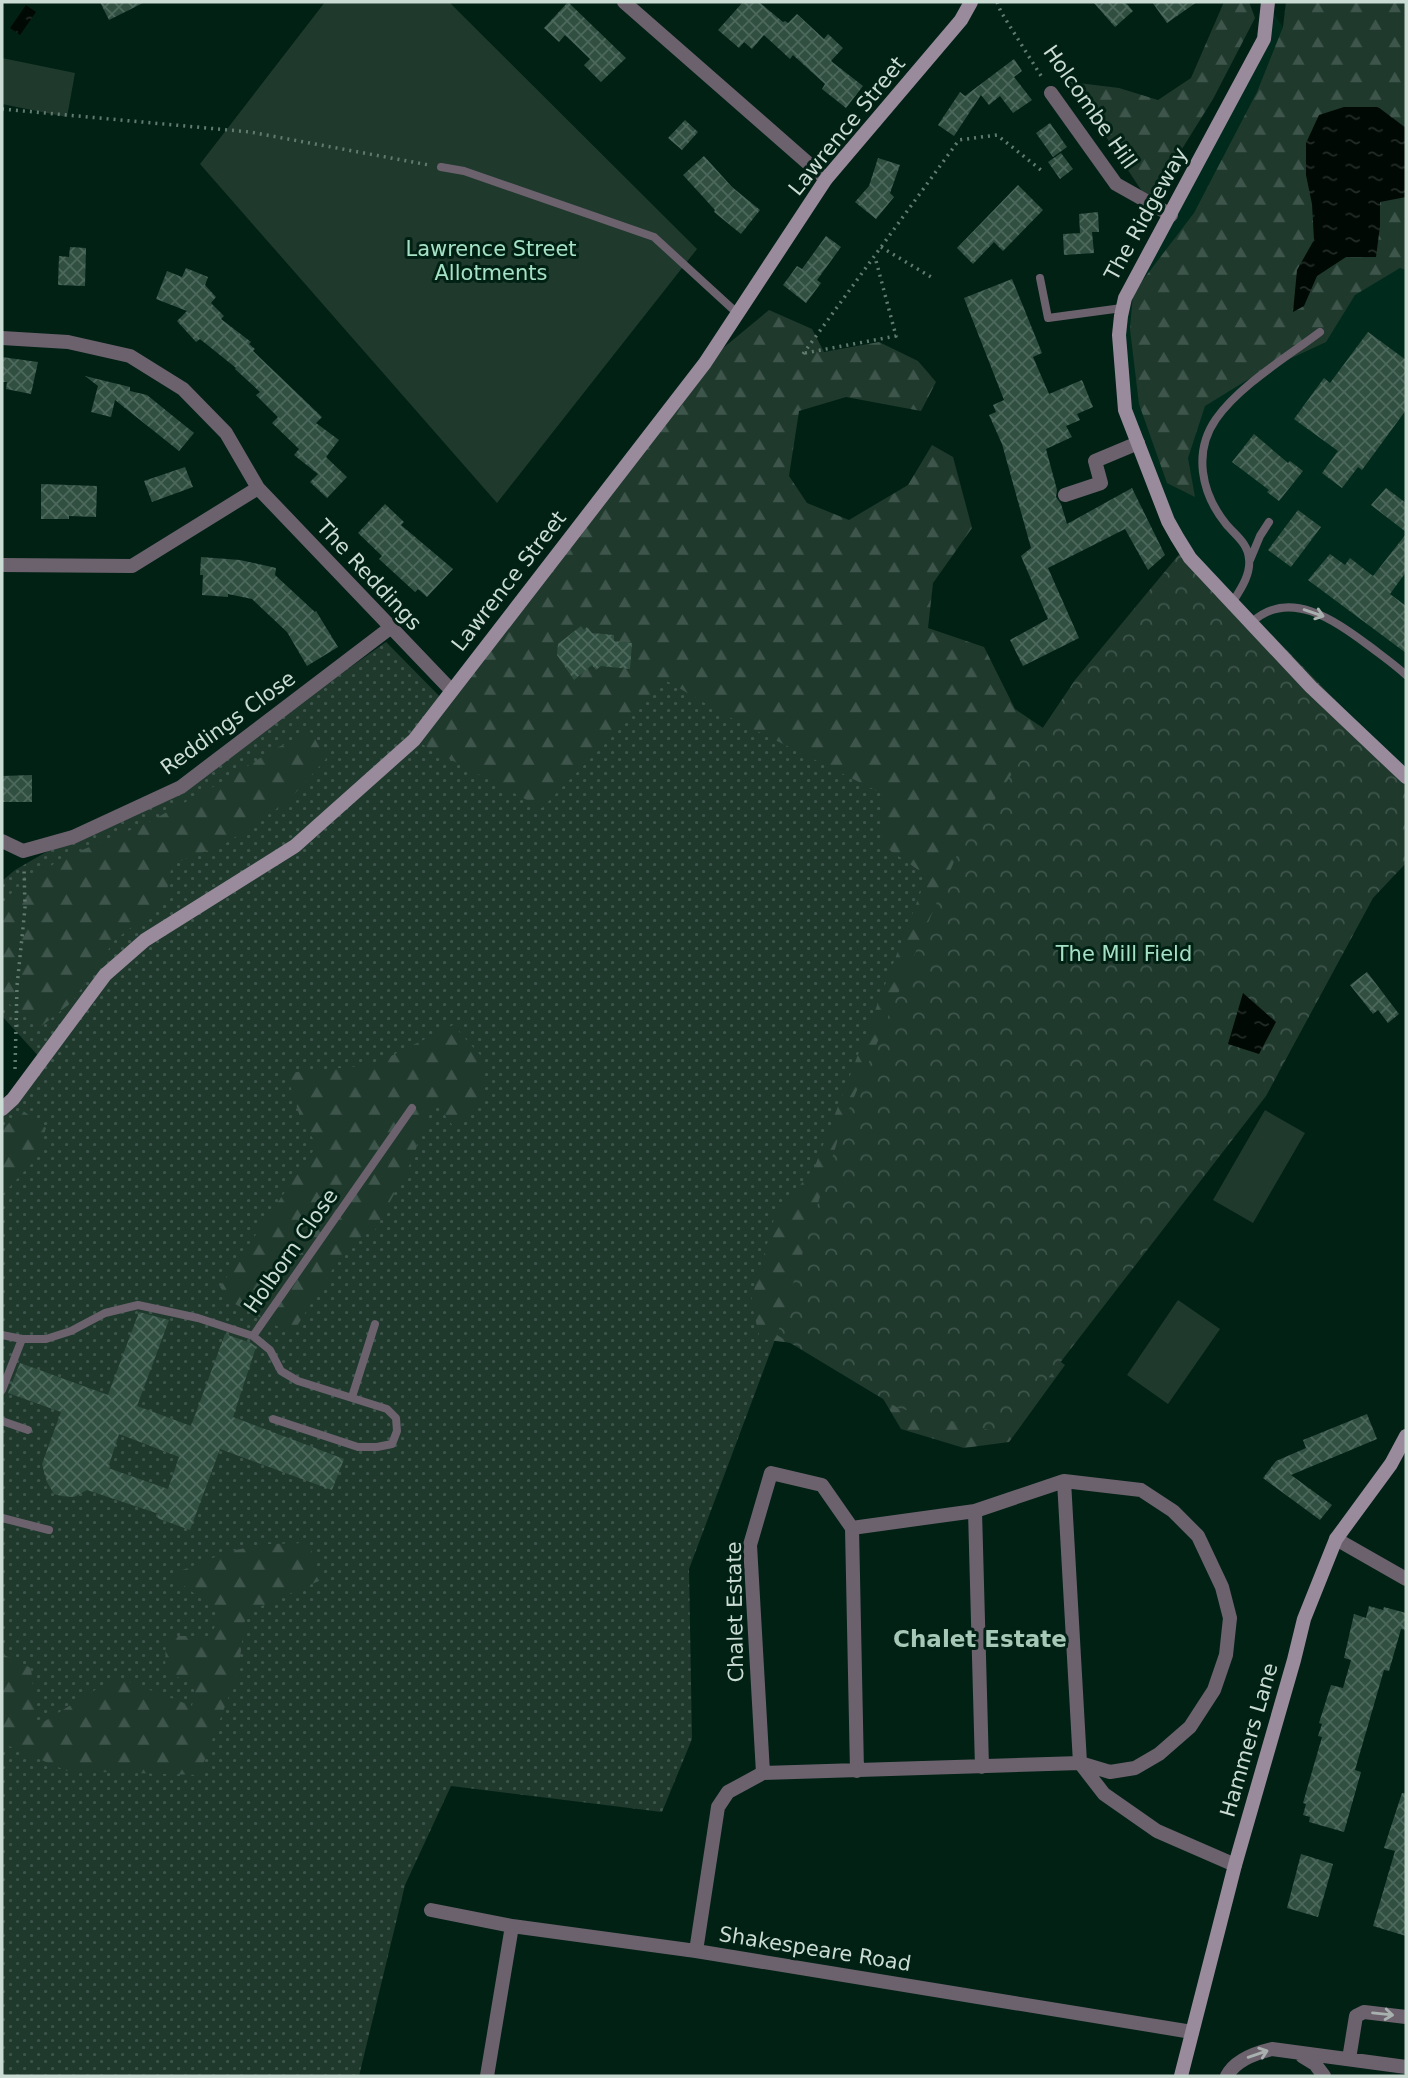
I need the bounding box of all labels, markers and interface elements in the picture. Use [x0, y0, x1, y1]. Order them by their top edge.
street label: Holcombe Hill [1038, 41, 1142, 173]
street label: Lawrence Street [784, 52, 910, 200]
street label: The Ridgeway [1099, 143, 1192, 286]
park label: Lawrence Street Allotments [405, 237, 577, 285]
street label: Lawrence Street [447, 506, 571, 656]
street label: The Reddings [311, 514, 426, 635]
one-way arrow [1303, 608, 1325, 620]
street label: Reddings Close [156, 666, 300, 780]
park label: The Mill Field [1055, 942, 1192, 966]
street label: Holborn Close [239, 1184, 343, 1318]
street label: Chalet Estate [722, 1541, 748, 1683]
district label: Chalet Estate [893, 1626, 1067, 1652]
street label: Hammers Lane [1215, 1660, 1283, 1820]
street label: Shakespeare Road [717, 1922, 913, 1976]
one-way arrow [1372, 2008, 1394, 2021]
one-way arrow [1247, 2047, 1269, 2059]

